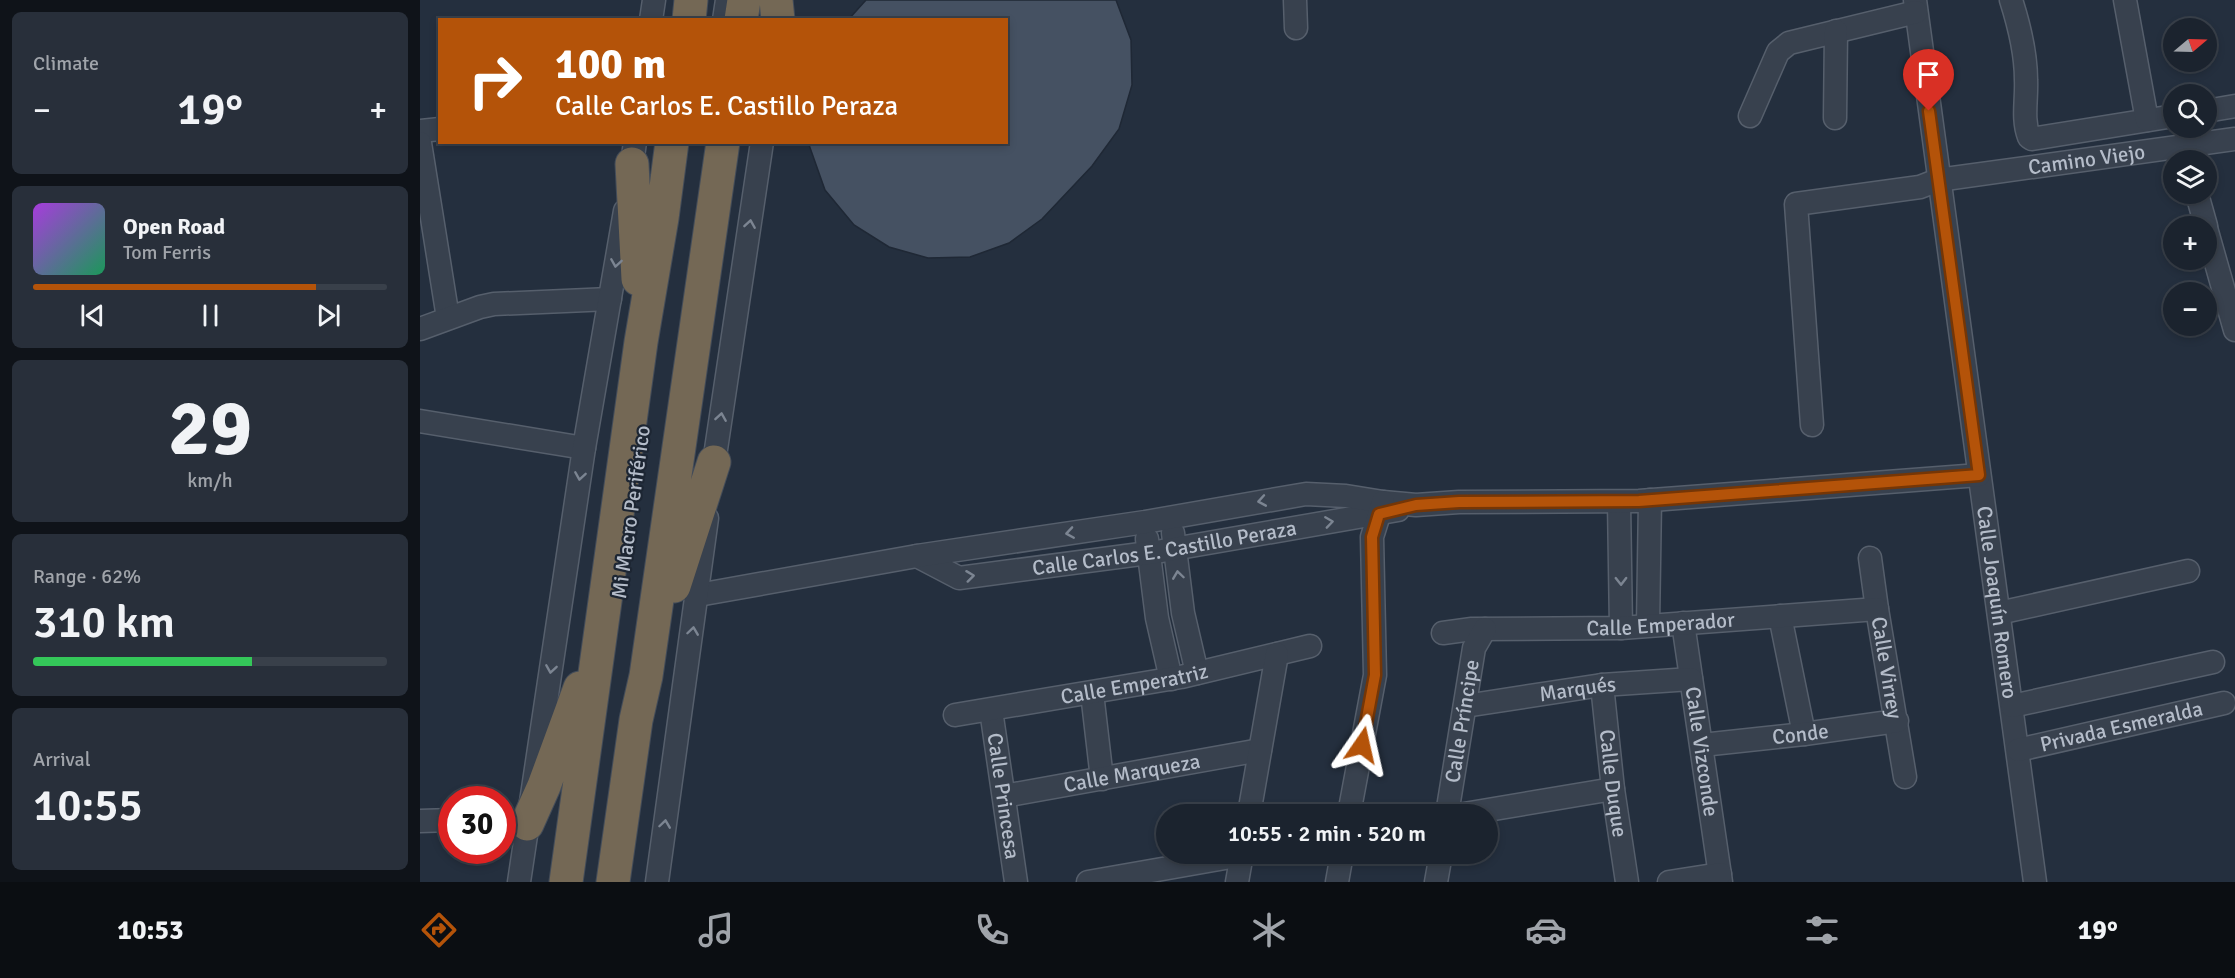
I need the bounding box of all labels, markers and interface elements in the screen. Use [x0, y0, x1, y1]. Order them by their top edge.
north arrow [2163, 18, 2217, 72]
map controls [2163, 18, 2217, 336]
text: 100 m [555, 39, 666, 90]
icon: right [456, 42, 534, 120]
pin [1903, 49, 1954, 111]
text: Climate [33, 51, 99, 76]
icon: arrive [1912, 58, 1945, 91]
text: 19° [177, 82, 243, 137]
button: search [2163, 84, 2217, 138]
text: − [33, 90, 51, 131]
text: + [369, 90, 387, 131]
text: Calle Carlos E. Castillo Peraza [555, 90, 898, 123]
street label: Camino Viejo [2026, 139, 2147, 180]
button: layers [2163, 150, 2217, 204]
text: Open Road [123, 213, 225, 240]
button: + [2163, 216, 2217, 270]
one-way arrow [743, 219, 755, 229]
text: Tom Ferris [123, 240, 211, 265]
one-way arrow [610, 258, 623, 268]
button: − [2163, 282, 2217, 336]
icon: previous [76, 299, 109, 332]
icon: pause [194, 299, 227, 332]
icon: next [312, 299, 345, 332]
text: 29 [168, 381, 252, 477]
one-way arrow [714, 412, 726, 422]
street label: Mi Macro Periférico [606, 424, 656, 600]
text: km/h [187, 468, 233, 493]
one-way arrow [574, 472, 586, 481]
one-way arrow [1258, 494, 1268, 507]
street label: Calle Joaquín Romero [1971, 504, 2023, 700]
street label: Calle Carlos E. Castillo Peraza [1031, 515, 1299, 581]
one-way arrow [1324, 516, 1333, 528]
one-way arrow [1065, 526, 1075, 539]
text: Range · 62% [33, 564, 141, 589]
one-way arrow [1172, 570, 1185, 579]
one-way arrow [965, 571, 975, 583]
one-way arrow [1615, 577, 1627, 586]
text: 310 km [33, 595, 175, 650]
street label: Calle Emperador [1586, 607, 1736, 641]
street label: Calle Virrey [1865, 615, 1908, 721]
one-way arrow [686, 626, 698, 636]
street label: Calle Emperatriz [1059, 658, 1211, 710]
street label: Calle Príncipe [1439, 658, 1485, 785]
one-way arrow [545, 665, 557, 674]
street label: Marqués [1537, 671, 1617, 707]
street label: Calle Vizconde [1680, 685, 1724, 818]
street label: Privada Esmeralda [2037, 695, 2205, 758]
position arrow [1330, 713, 1394, 777]
street label: Conde [1771, 718, 1830, 750]
street label: Calle Duque [1594, 728, 1633, 839]
street label: Calle Princesa [981, 731, 1026, 861]
text: Arrival [33, 747, 91, 772]
street label: Calle Marqueza [1061, 748, 1202, 798]
text: 10:55 [33, 778, 143, 833]
speed limit sign: 30 [438, 786, 516, 864]
one-way arrow [659, 819, 671, 829]
text: 10:55 · 2 min · 520 m [1228, 820, 1426, 847]
icon: directions [418, 909, 460, 951]
icon: music [695, 909, 737, 951]
icon: phone [971, 909, 1013, 951]
icon: climate [1248, 909, 1290, 951]
icon: car [1525, 909, 1567, 951]
icon: filters [1801, 909, 1843, 951]
text: 10:53 [117, 914, 184, 947]
text: 19° [2078, 914, 2118, 947]

